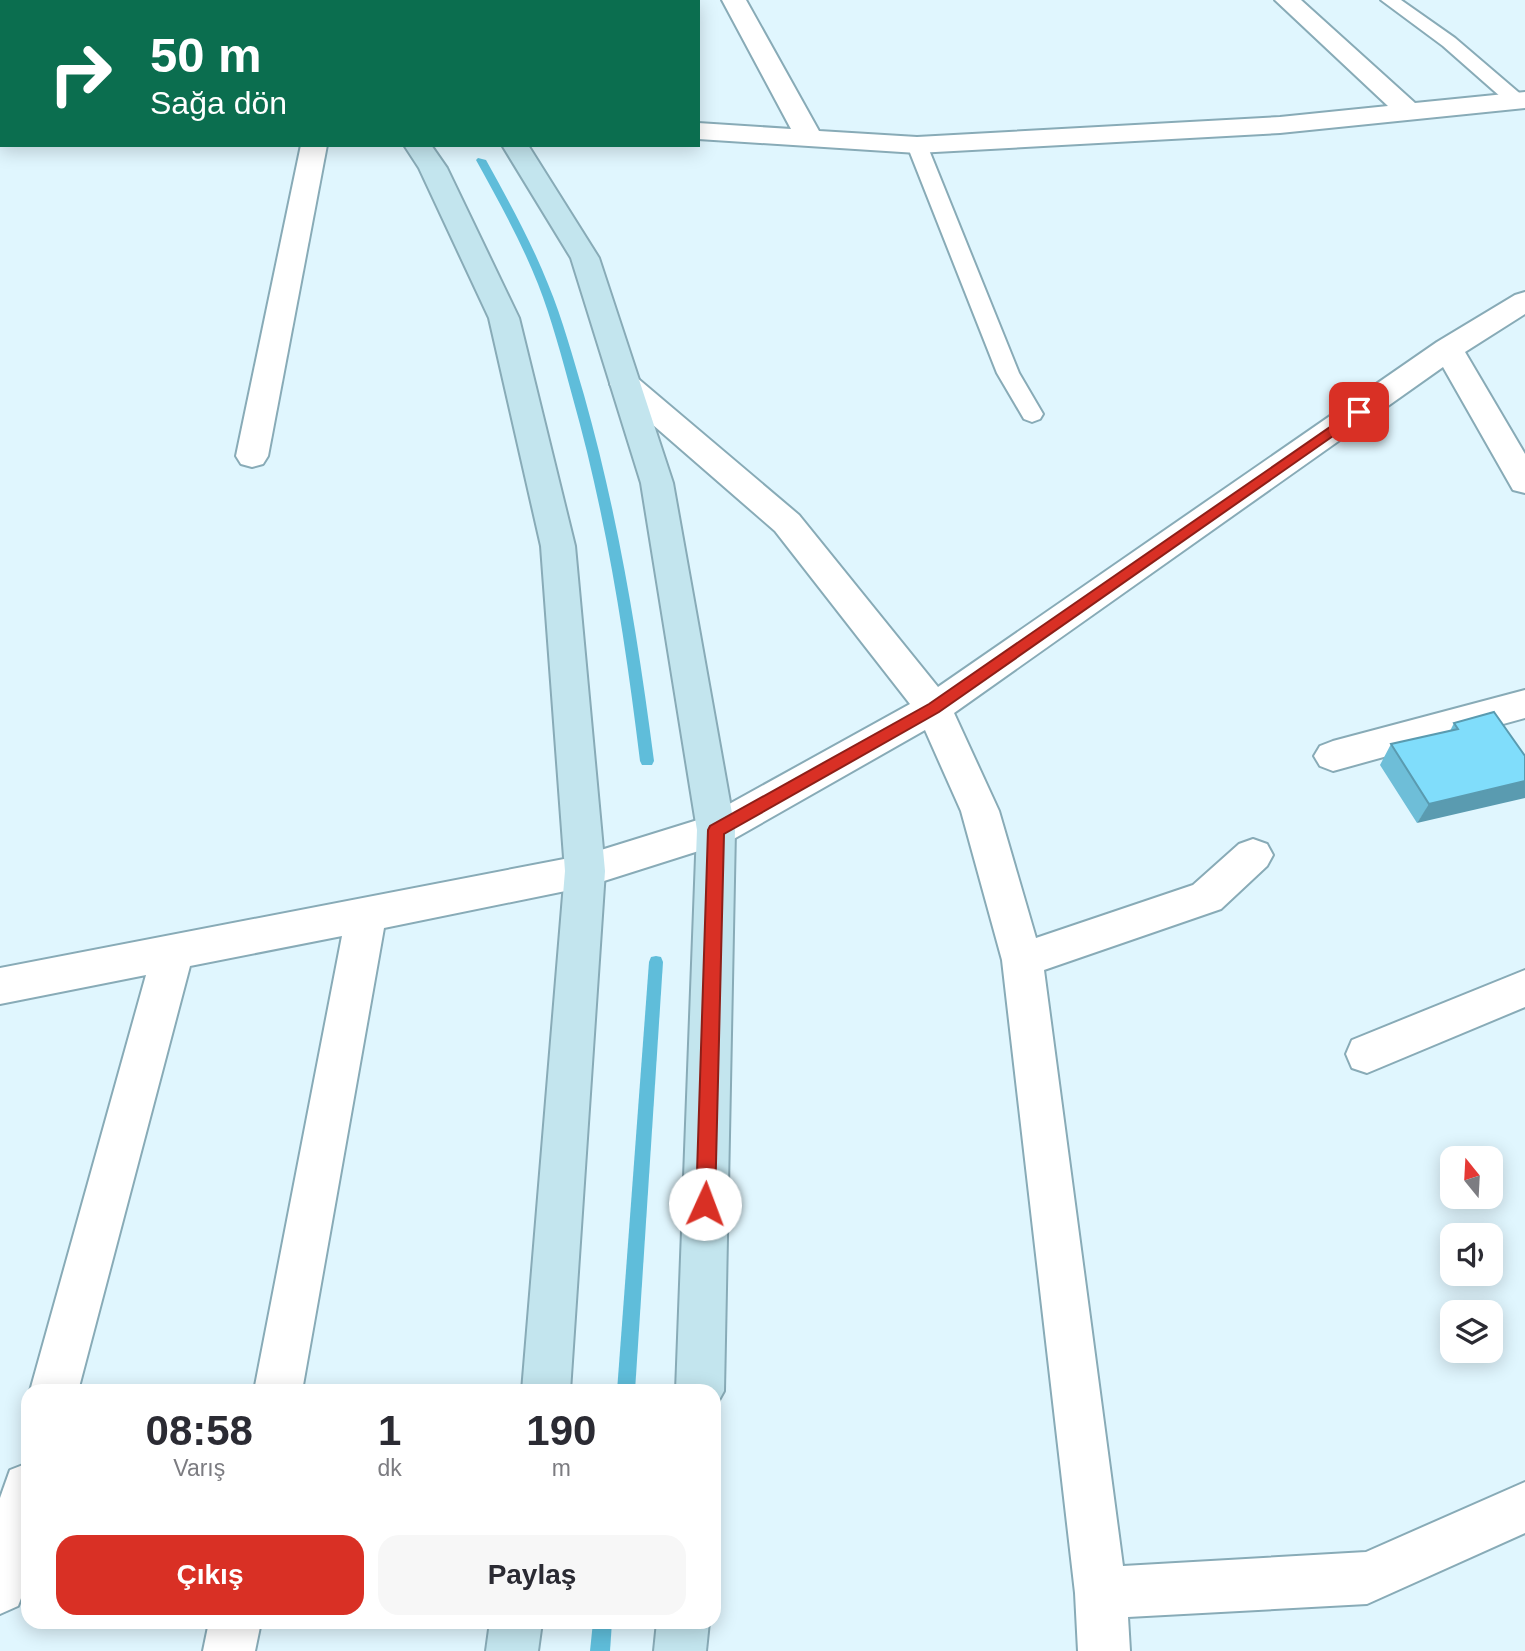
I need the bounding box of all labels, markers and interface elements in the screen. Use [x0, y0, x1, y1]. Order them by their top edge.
icon: right [35, 28, 126, 119]
text: 50 m [150, 28, 262, 82]
text: Sağa dön [150, 85, 287, 121]
pin [1329, 382, 1389, 442]
icon: arrive [1340, 393, 1378, 431]
north arrow [1440, 1146, 1503, 1209]
map controls [1440, 1146, 1503, 1363]
position arrow [668, 1167, 742, 1241]
button: sound [1440, 1223, 1503, 1286]
button: layers [1440, 1300, 1503, 1363]
text: 08:58 [146, 1407, 253, 1454]
text: 1 [378, 1407, 401, 1454]
text: 190 [526, 1407, 596, 1454]
text: Varış [173, 1455, 225, 1481]
text: dk [378, 1455, 402, 1481]
text: m [552, 1455, 571, 1481]
button: Çıkış [56, 1535, 364, 1615]
button: Paylaş [378, 1535, 686, 1615]

